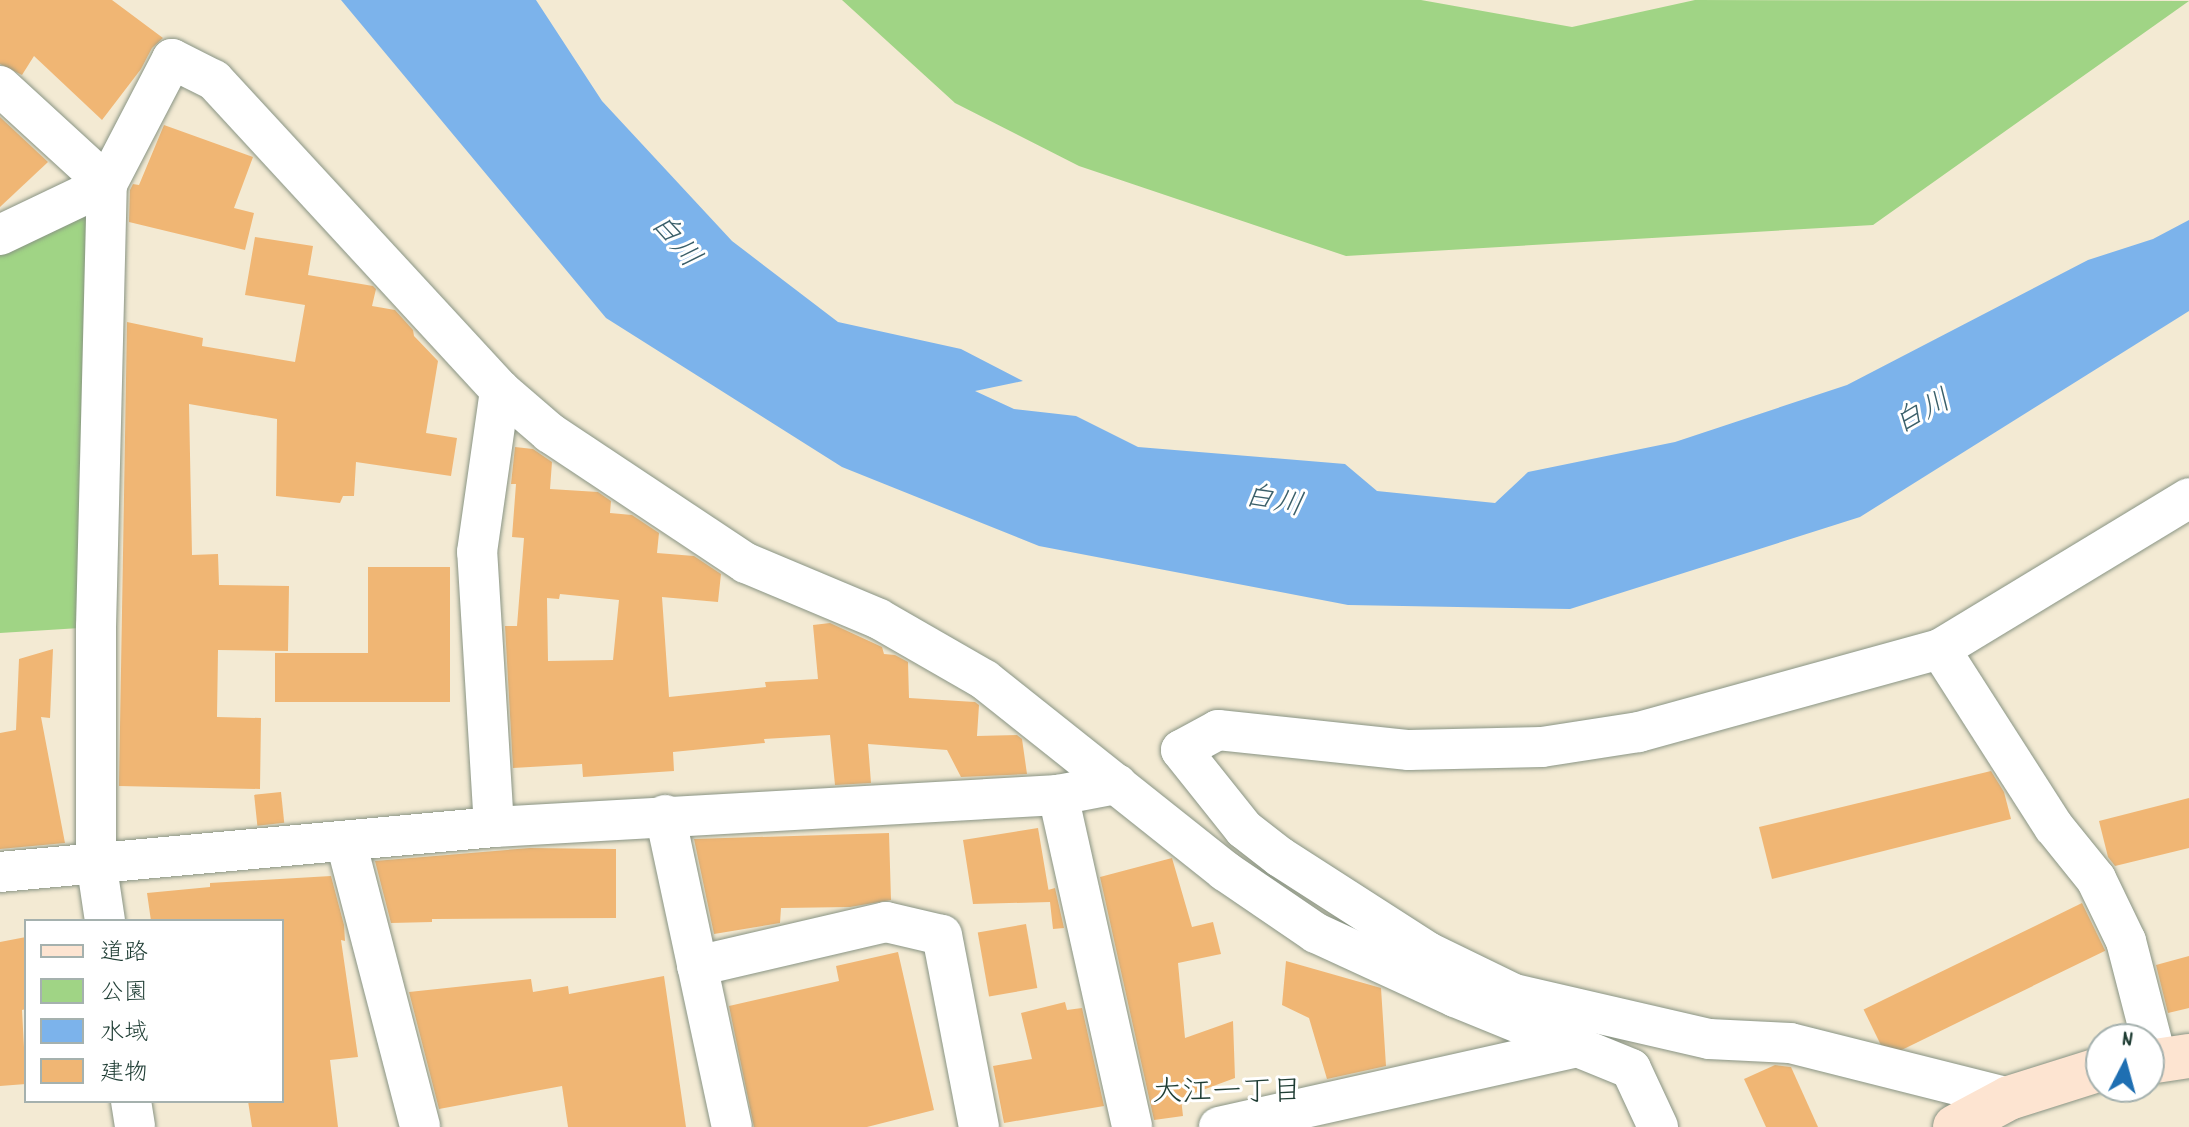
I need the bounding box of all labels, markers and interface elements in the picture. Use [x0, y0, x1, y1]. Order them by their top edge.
water label: 白川 [640, 208, 706, 278]
water label: 白川 [1889, 385, 1959, 445]
water label: 白川 [1240, 481, 1306, 527]
legend [24, 919, 284, 1103]
text: 道路 [100, 937, 148, 971]
text: 公園 [100, 977, 148, 1011]
text: 水域 [100, 1017, 148, 1051]
north arrow [2085, 1023, 2165, 1103]
text: N [2120, 1025, 2134, 1057]
text: 建物 [100, 1057, 148, 1091]
district label: 大江一丁目 [1152, 1077, 1302, 1113]

